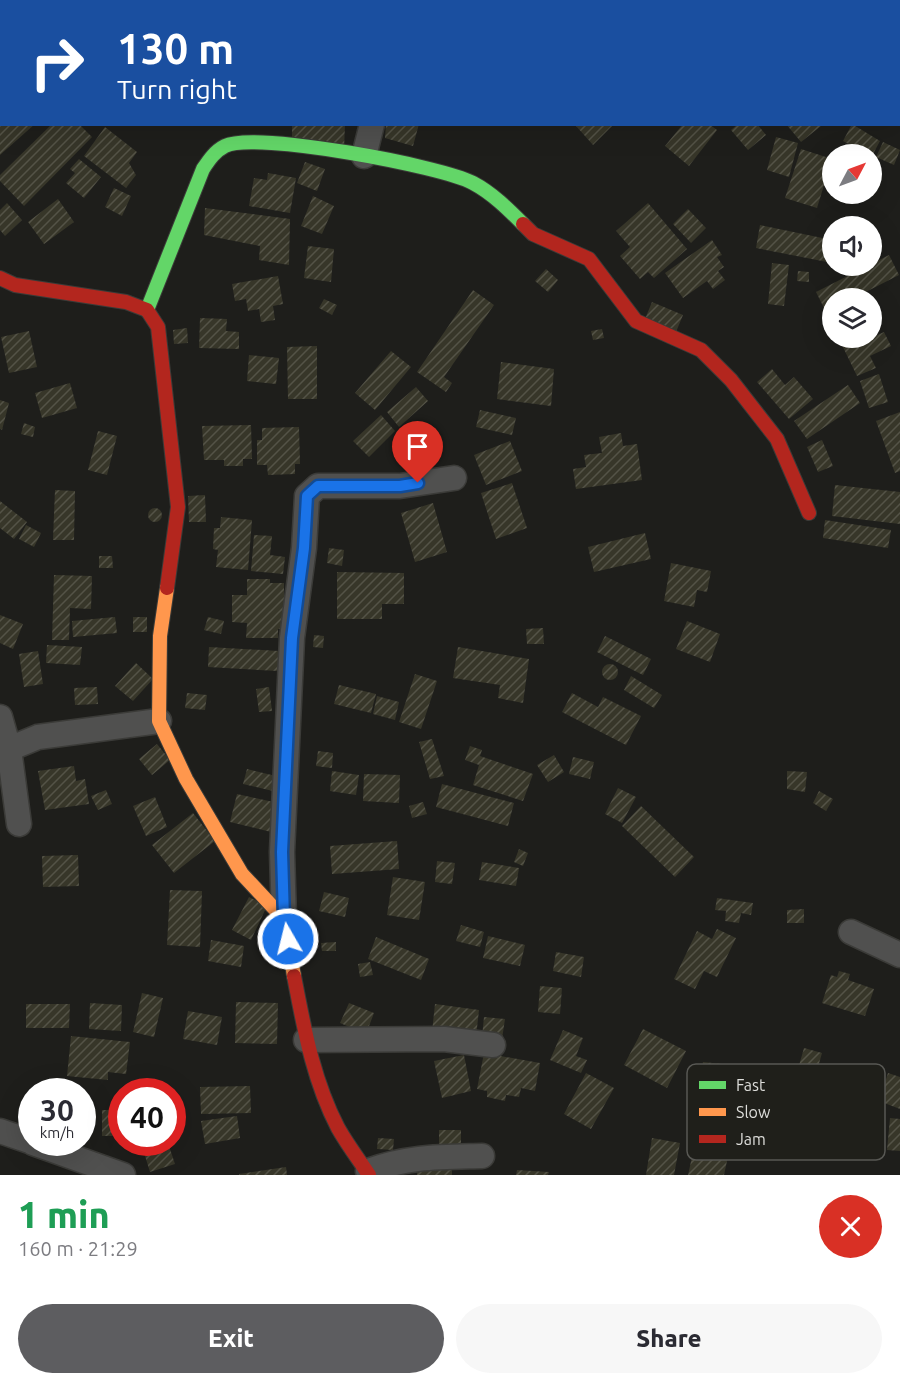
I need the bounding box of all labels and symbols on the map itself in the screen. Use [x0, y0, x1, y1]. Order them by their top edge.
north arrow [822, 144, 882, 204]
pin [392, 421, 443, 483]
position arrow [256, 907, 320, 971]
legend [687, 1064, 885, 1160]
text: Fast [736, 1076, 766, 1094]
speed limit sign: 40 [108, 1078, 186, 1156]
text: Slow [736, 1103, 771, 1121]
text: Jam [736, 1130, 766, 1148]

